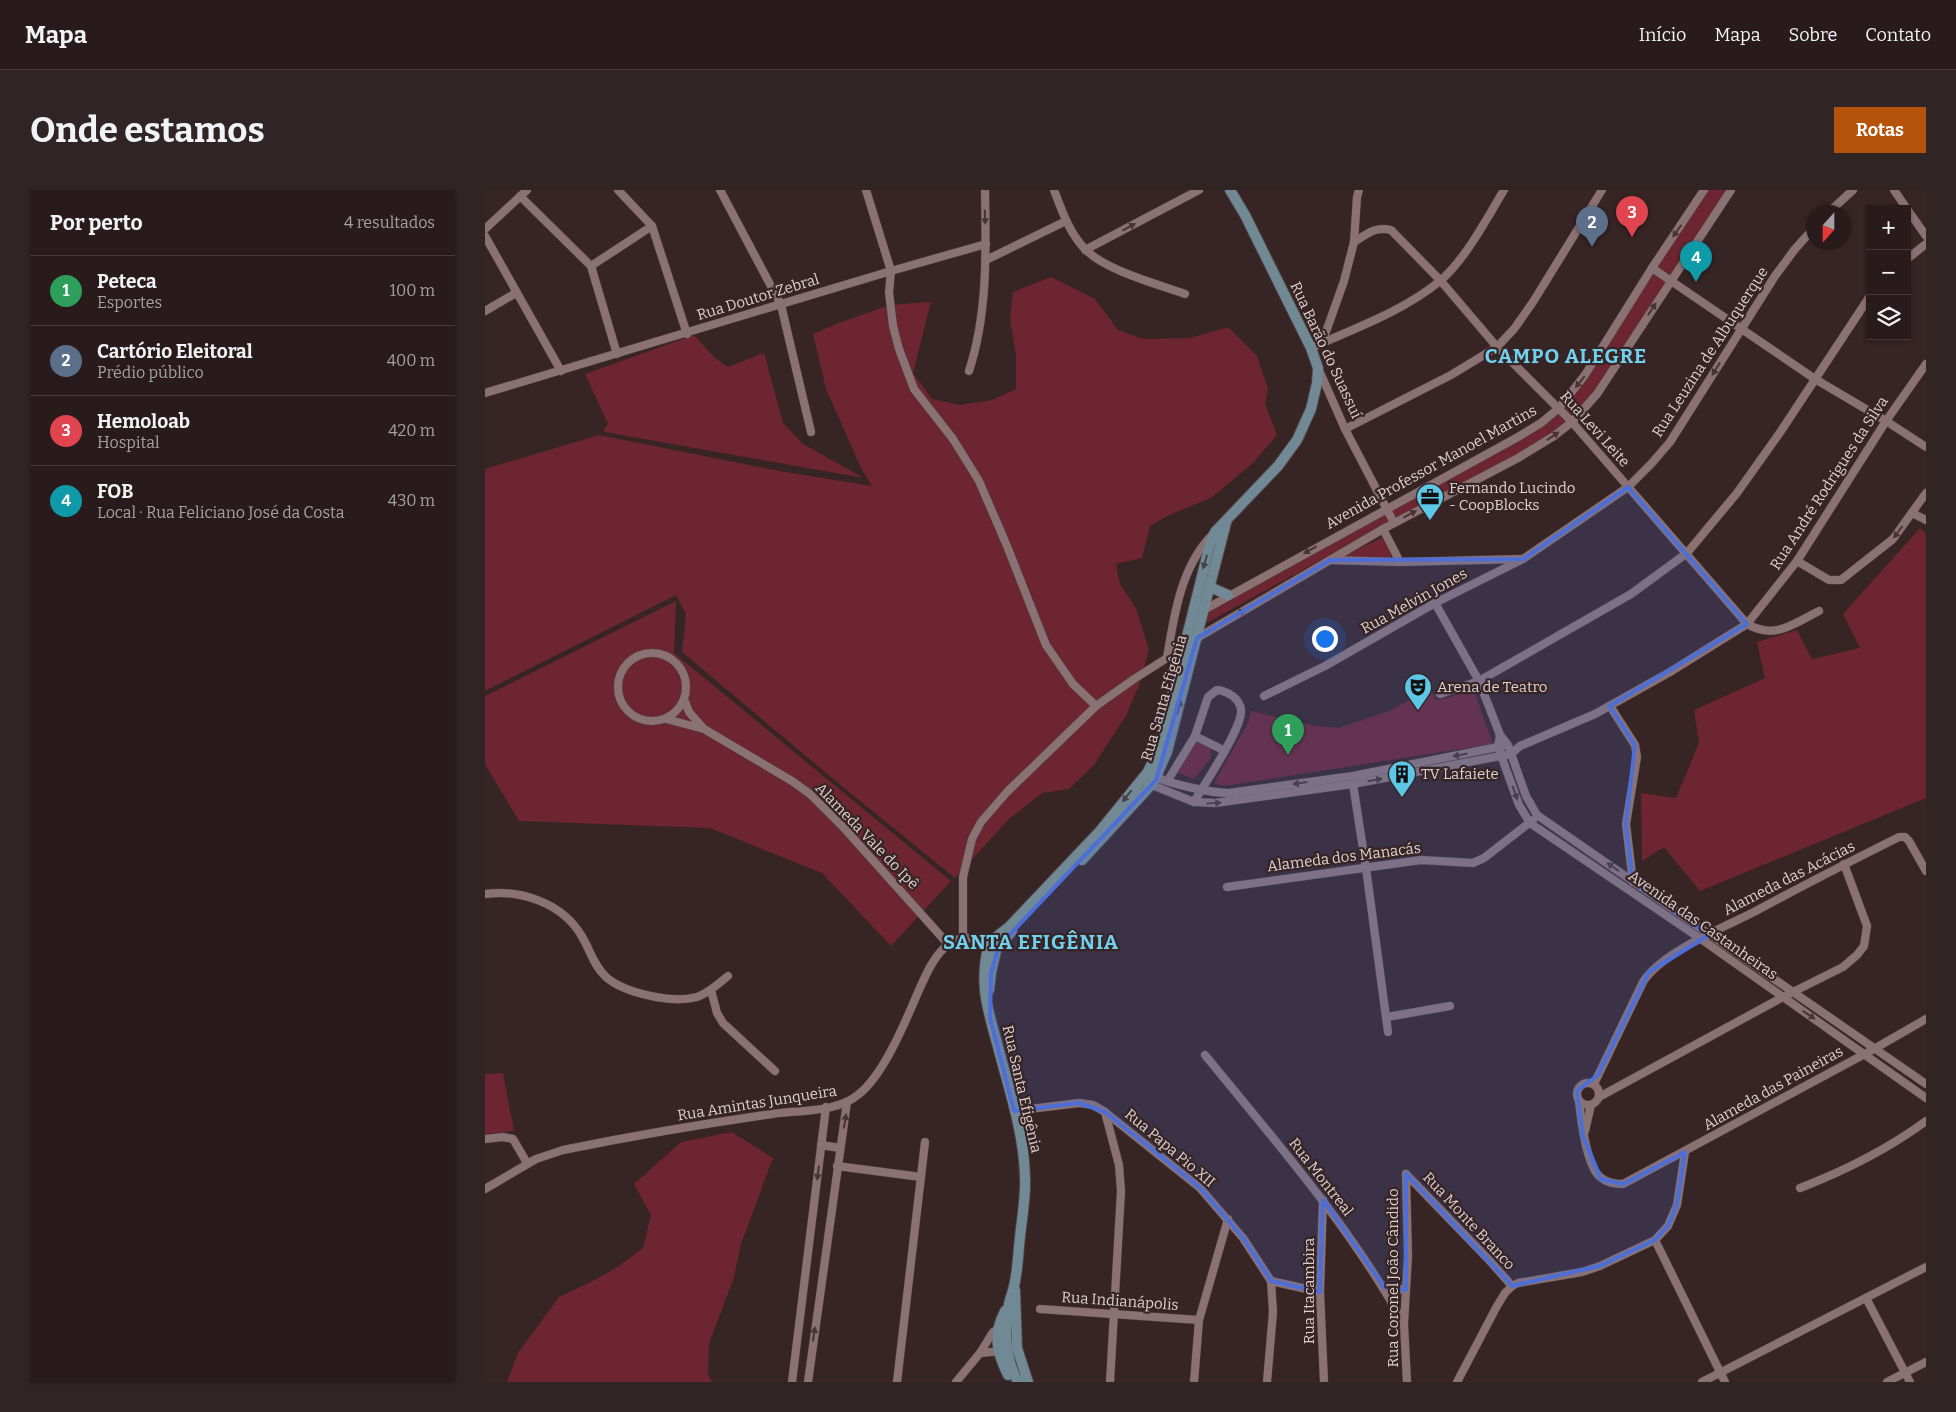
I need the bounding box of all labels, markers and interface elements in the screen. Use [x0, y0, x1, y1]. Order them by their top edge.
text: Mapa [25, 21, 87, 49]
text: Início [1639, 24, 1686, 46]
text: Mapa [1714, 24, 1761, 46]
text: Sobre [1789, 24, 1837, 46]
text: Contato [1865, 24, 1931, 46]
button: Rotas [1834, 107, 1926, 153]
text: Onde estamos [30, 109, 265, 151]
pin: 3 [1616, 196, 1648, 237]
north arrow [1806, 205, 1851, 250]
map controls [1866, 205, 1911, 340]
button: + [1866, 205, 1911, 250]
pin: 2 [1576, 206, 1608, 247]
one-way arrow [982, 209, 990, 225]
text: Por perto [50, 210, 143, 236]
text: 4 resultados [344, 213, 435, 232]
one-way arrow [1121, 223, 1136, 231]
one-way arrow [1672, 224, 1682, 238]
pin: 4 [1680, 241, 1712, 282]
button: − [1866, 250, 1911, 295]
street label: Rua Leuzina de Albuquerque [1648, 263, 1772, 441]
text: Peteca [97, 270, 157, 293]
street label: Rua Doutor Zebral [695, 270, 821, 324]
street label: Rua Barão do Suassuí [1286, 279, 1366, 422]
text: 1 [63, 281, 69, 300]
text: 100 m [390, 281, 435, 300]
text: Esportes [97, 293, 162, 312]
button: layers [1866, 295, 1911, 340]
one-way arrow [1647, 303, 1656, 316]
text: Cartório Eleitoral [97, 340, 253, 363]
district label: CAMPO ALEGRE [1485, 344, 1647, 368]
text: 2 [61, 351, 71, 370]
text: 400 m [387, 351, 435, 370]
text: Prédio público [97, 363, 204, 382]
one-way arrow [1711, 363, 1721, 376]
one-way arrow [1574, 375, 1585, 388]
street label: Rua Levi Leite [1556, 387, 1634, 471]
street label: Rua André Rodrigues da Silva [1766, 393, 1892, 573]
street label: Avenida Professor Manoel Martins [1322, 401, 1540, 533]
text: Hemoloab [97, 410, 190, 433]
text: 3 [61, 421, 71, 440]
text: 420 m [388, 421, 435, 440]
one-way arrow [1546, 432, 1559, 441]
text: Hospital [97, 433, 160, 452]
place label: Fernando Lucindo - CoopBlocks [1449, 479, 1575, 514]
text: FOB [97, 480, 134, 503]
office icon: Fernando Lucindo - CoopBlocks [1415, 482, 1445, 521]
text: 4 [61, 491, 71, 510]
text: 430 m [388, 491, 435, 510]
text: Local · Rua Feliciano José da Costa [97, 503, 344, 522]
one-way arrow [1404, 510, 1417, 519]
one-way arrow [1892, 525, 1903, 538]
one-way arrow [1303, 546, 1318, 554]
one-way arrow [1201, 555, 1209, 570]
street label: Rua Melvin Jones [1358, 564, 1470, 638]
one-way arrow [1232, 609, 1247, 617]
your location [1312, 626, 1338, 652]
street label: Rua Santa Efigênia [1137, 633, 1191, 763]
theatre icon: Arena de Teatro [1403, 672, 1433, 711]
place label: Arena de Teatro [1437, 678, 1547, 696]
one-way arrow [1175, 699, 1183, 714]
pin: 1 [1272, 714, 1304, 755]
one-way arrow [1452, 752, 1468, 760]
building icon: TV Lafaiete [1387, 759, 1417, 798]
place label: TV Lafaiete [1421, 765, 1499, 783]
one-way arrow [1367, 775, 1383, 783]
street label: Alameda Vale do Ipê [812, 779, 922, 893]
one-way arrow [1292, 779, 1308, 787]
one-way arrow [1511, 786, 1519, 801]
one-way arrow [1122, 790, 1133, 803]
one-way arrow [1206, 799, 1222, 807]
street label: Alameda das Acácias [1720, 837, 1858, 919]
street label: Alameda dos Manacás [1266, 839, 1422, 875]
one-way arrow [1606, 862, 1620, 872]
street label: Avenida das Castanheiras [1625, 867, 1781, 983]
district label: SANTA EFIGÊNIA [943, 930, 1119, 954]
one-way arrow [1802, 1010, 1816, 1020]
street label: Rua Santa Efigênia [999, 1023, 1045, 1155]
street label: Alameda das Paineiras [1700, 1042, 1846, 1134]
street label: Rua Amintas Junqueira [676, 1082, 838, 1124]
street label: Rua Papa Pio XII [1121, 1105, 1219, 1191]
one-way arrow [841, 1112, 849, 1128]
street label: Rua Montreal [1285, 1134, 1357, 1220]
one-way arrow [814, 1166, 822, 1182]
street label: Rua Monte Branco [1419, 1168, 1519, 1274]
street label: Rua Coronel João Cândido [1384, 1188, 1402, 1368]
street label: Rua Itacambira [1300, 1238, 1318, 1344]
street label: Rua Indianápolis [1061, 1288, 1179, 1314]
one-way arrow [810, 1325, 818, 1341]

